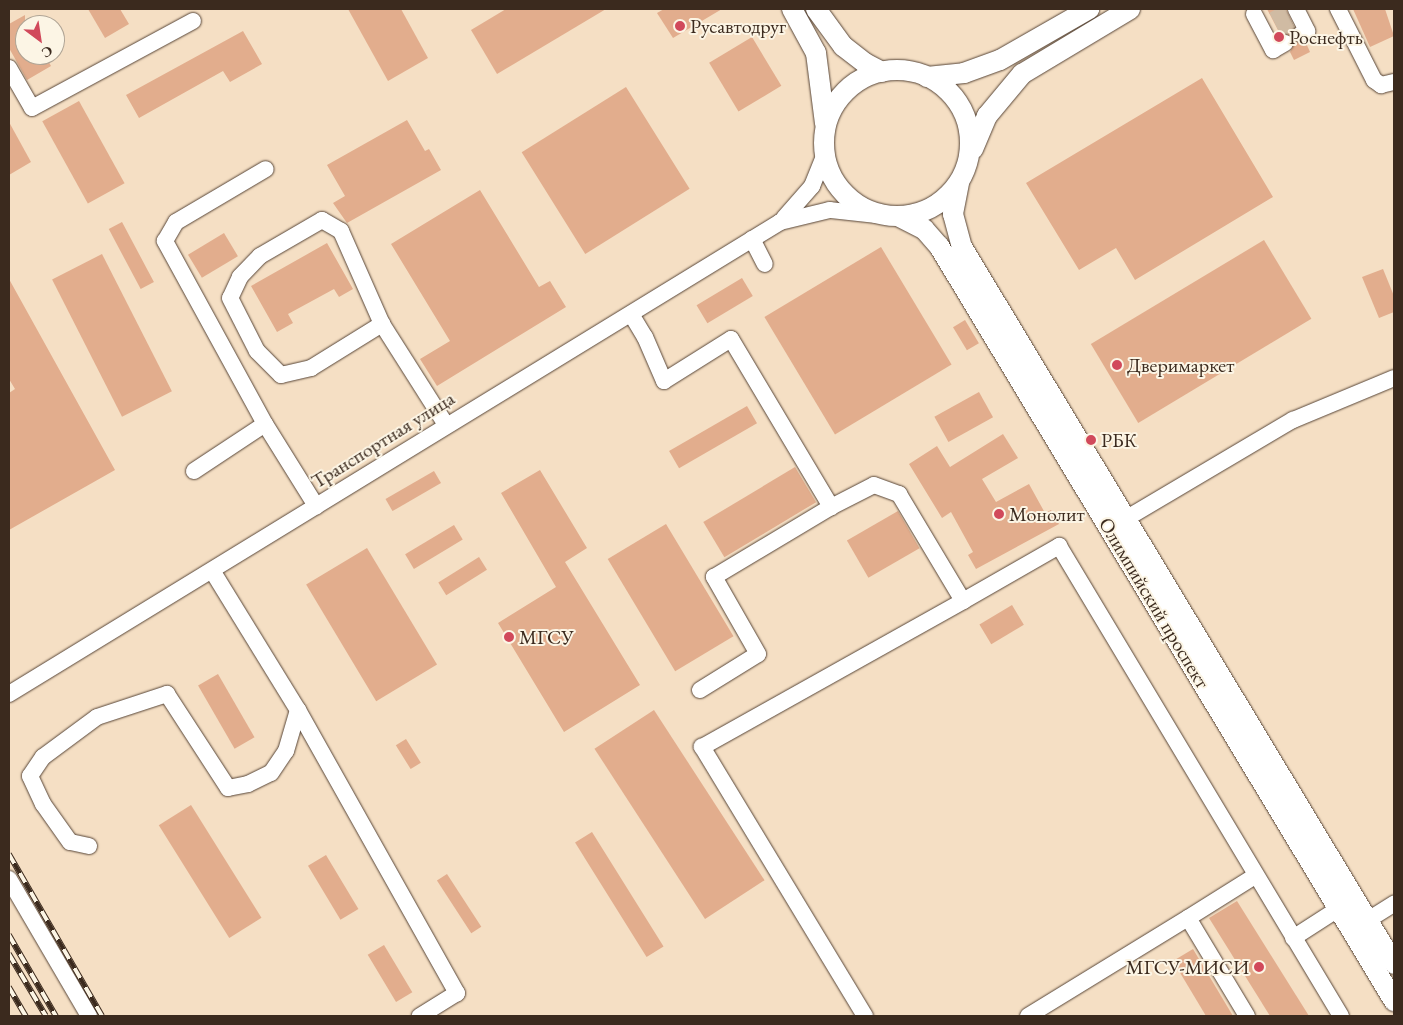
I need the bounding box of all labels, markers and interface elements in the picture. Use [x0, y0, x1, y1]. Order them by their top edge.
place label: Русавтодруг [690, 14, 786, 38]
north arrow [15, 15, 65, 65]
marker: Русавтодруг [674, 20, 686, 32]
place label: Роснефть [1289, 25, 1363, 49]
marker: Роснефть [1273, 31, 1285, 43]
text: С [38, 42, 56, 62]
place label: Дверимаркет [1127, 353, 1234, 377]
marker: Дверимаркет [1111, 359, 1123, 371]
street label: Транспортная улица [307, 386, 459, 494]
place label: РБК [1101, 428, 1137, 452]
marker: РБК [1085, 434, 1097, 446]
place label: Монолит [1009, 502, 1085, 526]
marker: Монолит [993, 508, 1005, 520]
street label: Олимпийский проспект [1094, 513, 1214, 693]
place label: МГСУ [519, 625, 574, 649]
marker: МГСУ [503, 631, 515, 643]
place label: МГСУ-МИСИ [1126, 955, 1249, 979]
marker: МГСУ-МИСИ [1253, 961, 1265, 973]

